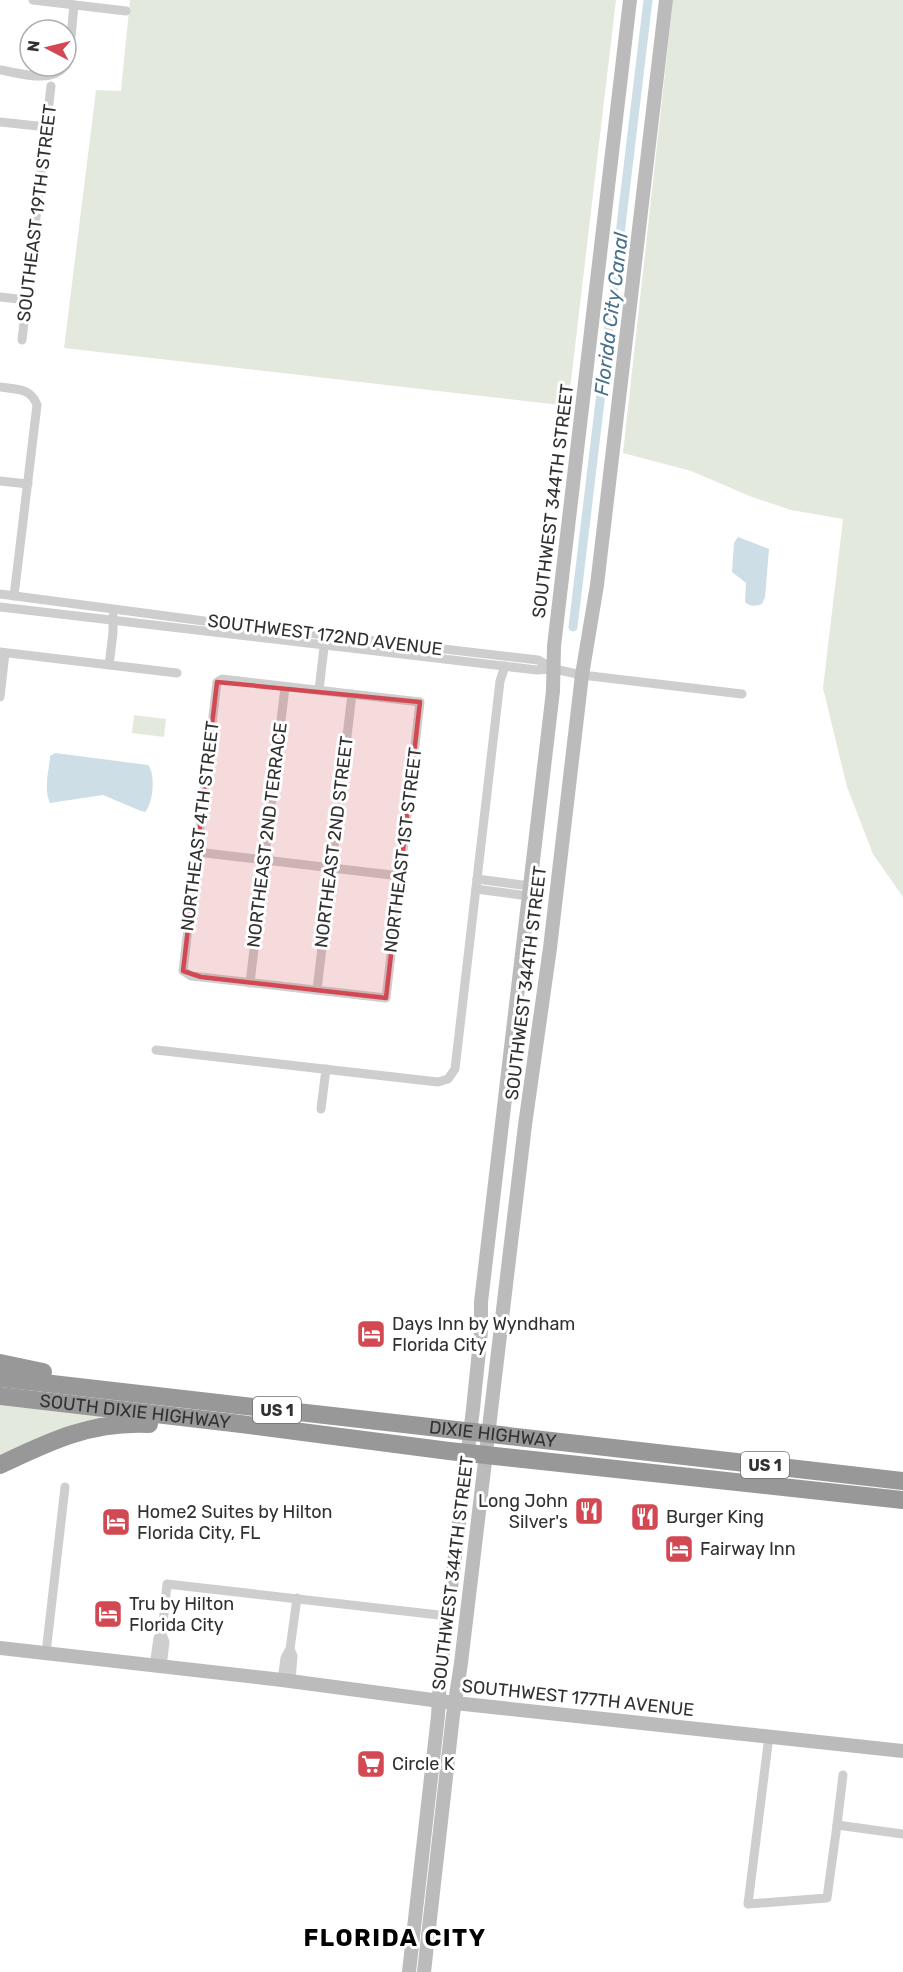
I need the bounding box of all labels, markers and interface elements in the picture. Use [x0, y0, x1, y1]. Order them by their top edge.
north arrow [18, 18, 78, 78]
text: N [23, 39, 44, 53]
street label: SOUTHEAST 19TH STREET [13, 103, 61, 323]
water label: Florida City Canal [589, 230, 633, 397]
street label: SOUTHWEST 344TH STREET [528, 383, 578, 619]
street label: SOUTHWEST 172ND AVENUE [206, 610, 444, 660]
street label: NORTHEAST 4TH STREET [176, 720, 224, 932]
street label: NORTHEAST 2ND TERRACE [242, 721, 292, 949]
street label: NORTHEAST 2ND STREET [310, 735, 358, 949]
street label: NORTHEAST 1ST STREET [379, 746, 427, 954]
street label: SOUTHWEST 344TH STREET [501, 865, 551, 1101]
place label: Days Inn by Wyndham Florida City [392, 1313, 575, 1356]
hotel icon: Days Inn by Wyndham Florida City [355, 1318, 387, 1350]
street label: SOUTH DIXIE HIGHWAY [38, 1390, 232, 1434]
road number: US 1 [253, 1397, 301, 1423]
street label: DIXIE HIGHWAY [428, 1416, 558, 1452]
road number: US 1 [741, 1452, 789, 1478]
street label: SOUTHWEST 344TH STREET [428, 1455, 478, 1691]
place label: Long John Silver's [478, 1490, 568, 1533]
restaurant icon: Long John Silver's [573, 1495, 605, 1527]
place label: Home2 Suites by Hilton Florida City, FL [137, 1501, 332, 1544]
restaurant icon: Burger King [629, 1501, 661, 1533]
hotel icon: Home2 Suites by Hilton Florida City, FL [100, 1506, 132, 1538]
place label: Burger King [666, 1506, 764, 1528]
hotel icon: Fairway Inn [663, 1533, 695, 1565]
place label: Fairway Inn [700, 1538, 796, 1560]
place label: Tru by Hilton Florida City [129, 1593, 234, 1636]
hotel icon: Tru by Hilton Florida City [92, 1598, 124, 1630]
street label: SOUTHWEST 177TH AVENUE [461, 1675, 695, 1721]
supermarket icon: Circle K [355, 1748, 387, 1780]
place label: Circle K [392, 1753, 455, 1775]
district label: FLORIDA CITY [304, 1924, 487, 1952]

